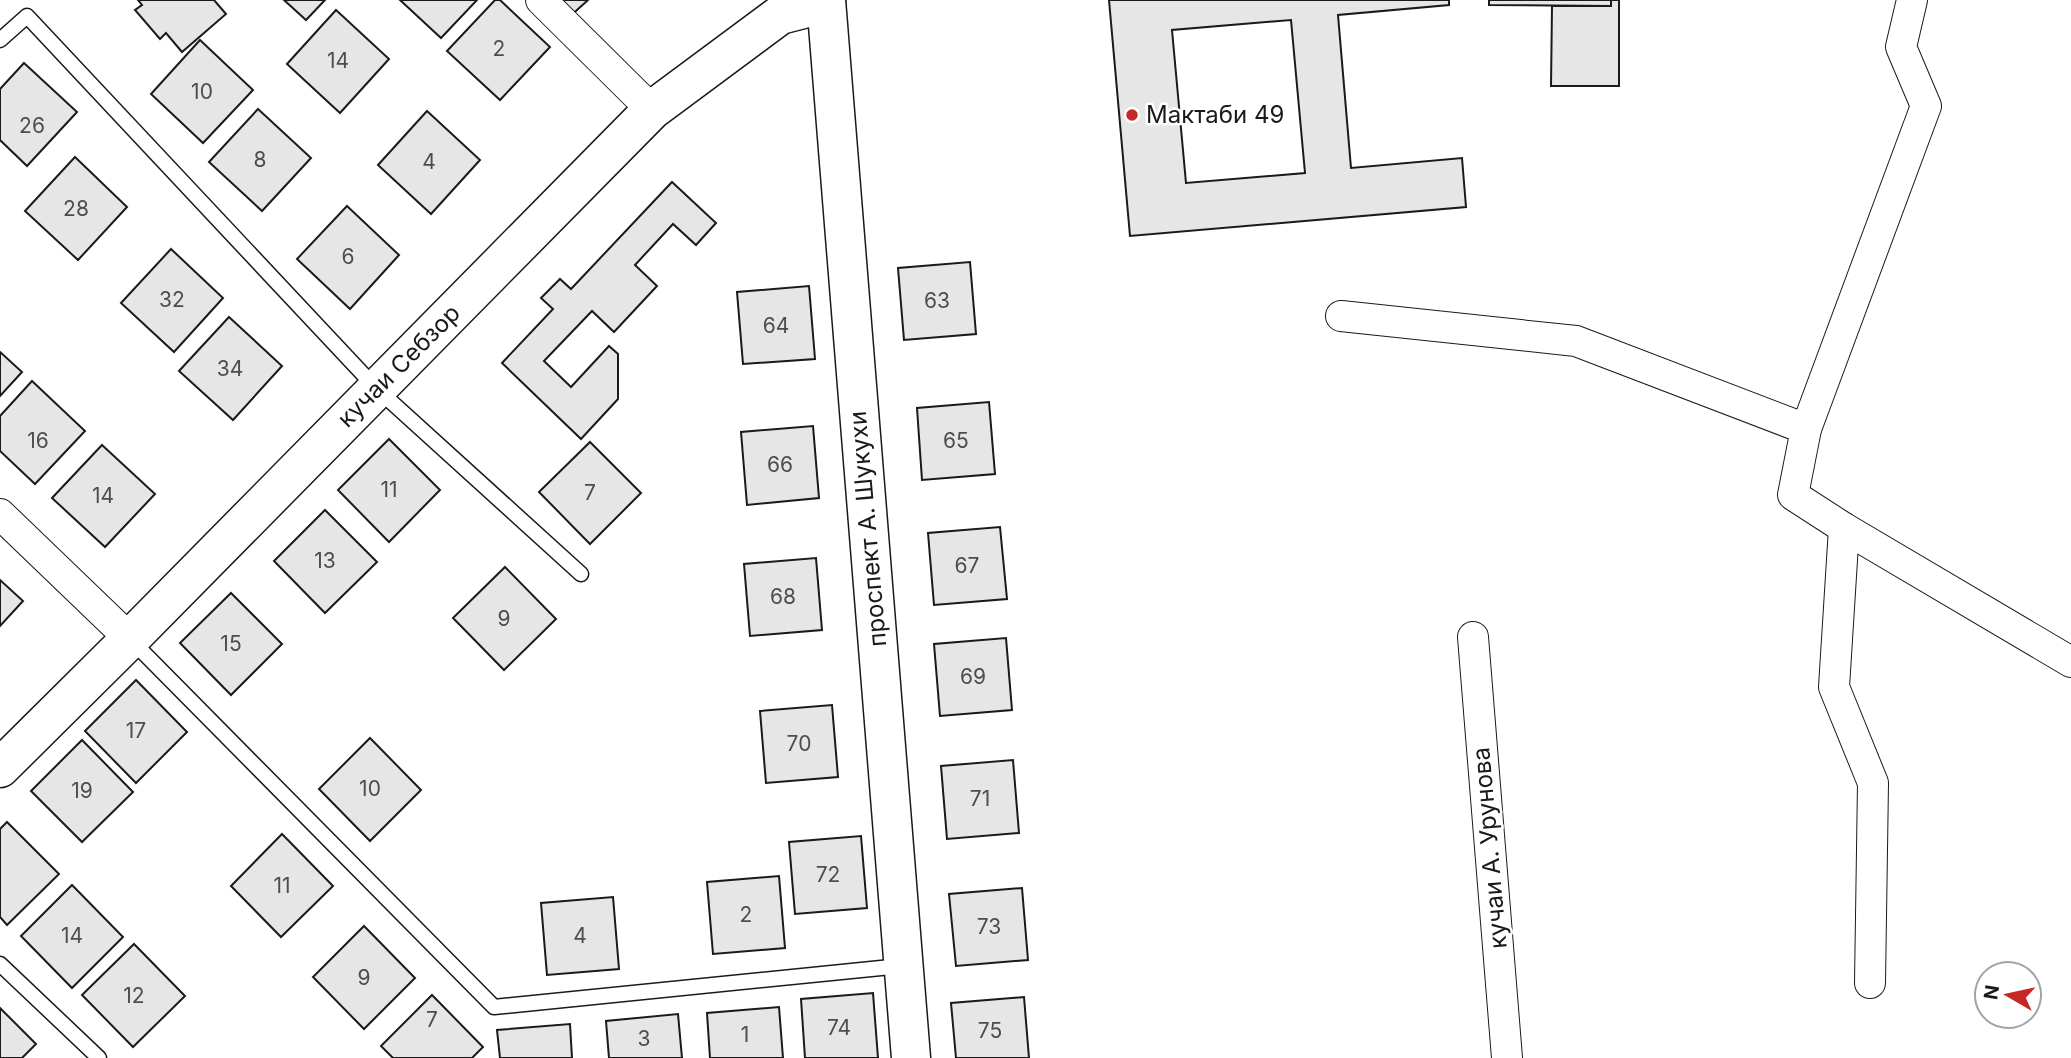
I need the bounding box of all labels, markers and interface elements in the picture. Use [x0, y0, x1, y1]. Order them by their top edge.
house number: 2 [493, 36, 505, 61]
house number: 14 [327, 48, 349, 73]
house number: 10 [191, 79, 213, 104]
place label: Мактаби 49 [1146, 100, 1284, 129]
marker: Мактаби 49 [1124, 107, 1140, 123]
house number: 26 [19, 113, 45, 138]
house number: 8 [254, 147, 267, 172]
house number: 4 [422, 149, 436, 174]
house number: 28 [63, 196, 89, 221]
house number: 6 [341, 244, 355, 269]
house number: 32 [159, 287, 185, 312]
house number: 63 [924, 288, 950, 313]
street label: кучаи Себзор [331, 298, 466, 433]
house number: 64 [763, 313, 789, 338]
house number: 34 [217, 356, 243, 381]
street label: проспект А. Шукухи [843, 410, 892, 648]
house number: 16 [27, 428, 49, 453]
house number: 65 [943, 428, 969, 453]
house number: 66 [767, 452, 793, 477]
house number: 11 [380, 477, 398, 502]
house number: 7 [584, 480, 596, 505]
house number: 14 [92, 483, 114, 508]
house number: 13 [314, 548, 336, 573]
house number: 67 [955, 553, 979, 578]
house number: 68 [770, 584, 796, 609]
house number: 9 [497, 606, 511, 631]
house number: 15 [220, 631, 242, 656]
house number: 69 [960, 664, 986, 689]
house number: 17 [126, 718, 146, 743]
house number: 70 [787, 731, 811, 756]
street label: кучаи А. Урунова [1466, 746, 1513, 950]
house number: 10 [359, 776, 381, 801]
house number: 19 [71, 778, 93, 803]
house number: 71 [970, 786, 990, 811]
house number: 72 [816, 862, 840, 887]
house number: 11 [273, 873, 291, 898]
house number: 2 [740, 902, 752, 927]
house number: 73 [977, 914, 1001, 939]
house number: 14 [61, 923, 83, 948]
house number: 4 [573, 923, 587, 948]
north arrow [1973, 960, 2043, 1030]
house number: 9 [357, 965, 371, 990]
house number: 12 [123, 983, 145, 1008]
text: N [1979, 983, 2004, 1001]
house number: 7 [426, 1007, 438, 1032]
house number: 74 [827, 1015, 851, 1040]
house number: 75 [978, 1018, 1002, 1043]
house number: 1 [741, 1022, 749, 1047]
house number: 3 [638, 1026, 650, 1051]

